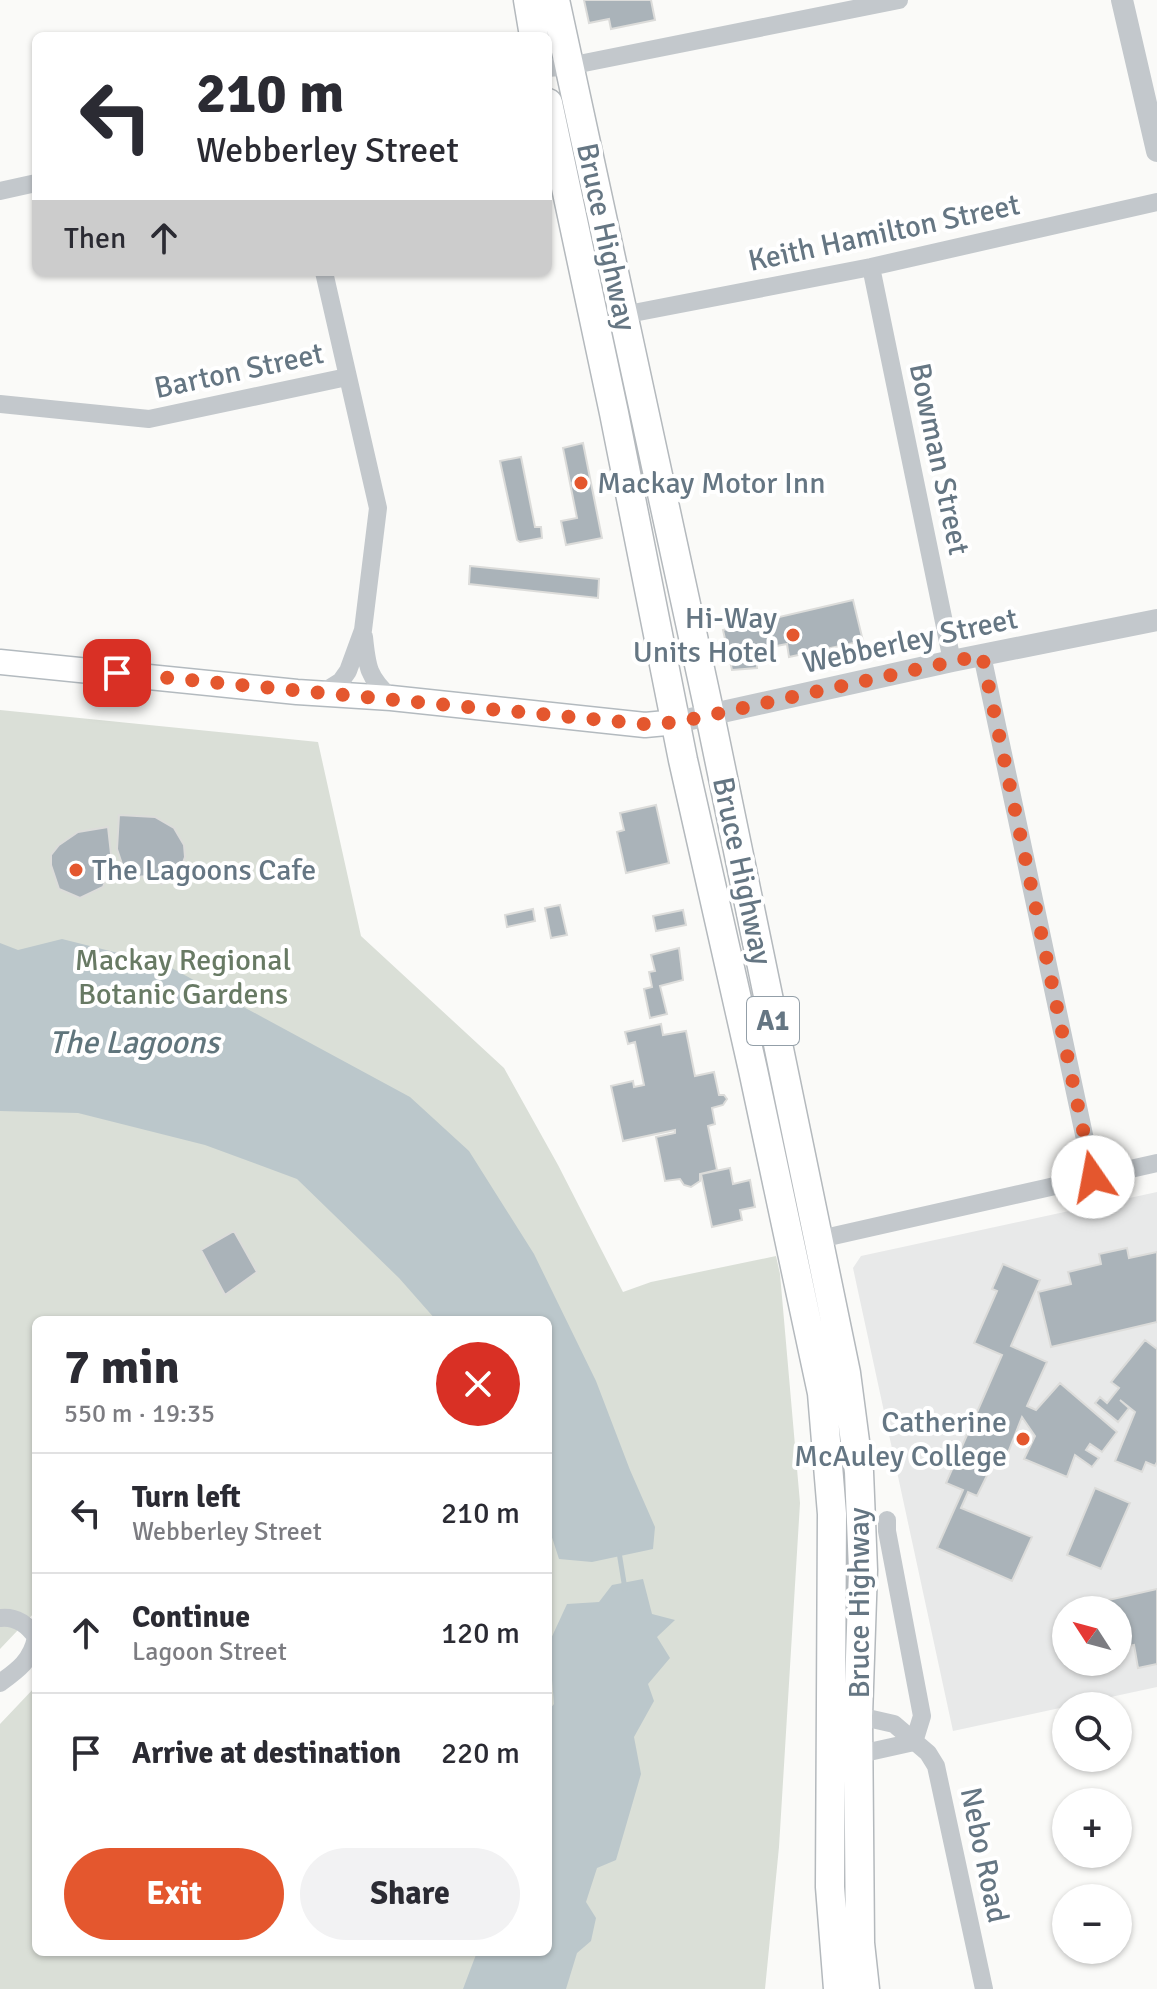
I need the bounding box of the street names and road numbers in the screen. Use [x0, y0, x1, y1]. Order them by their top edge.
street label: Bruce Highway [568, 140, 644, 334]
street label: Keith Hamilton Street [745, 186, 1023, 280]
street label: Barton Street [151, 335, 327, 407]
street label: Bowman Street [901, 360, 977, 558]
street label: Webberley Street [799, 600, 1021, 682]
street label: Bruce Highway [704, 774, 780, 968]
road number: A1 [747, 997, 799, 1045]
street label: Bruce Highway [841, 1508, 878, 1699]
street label: Nebo Road [952, 1784, 1016, 1926]

